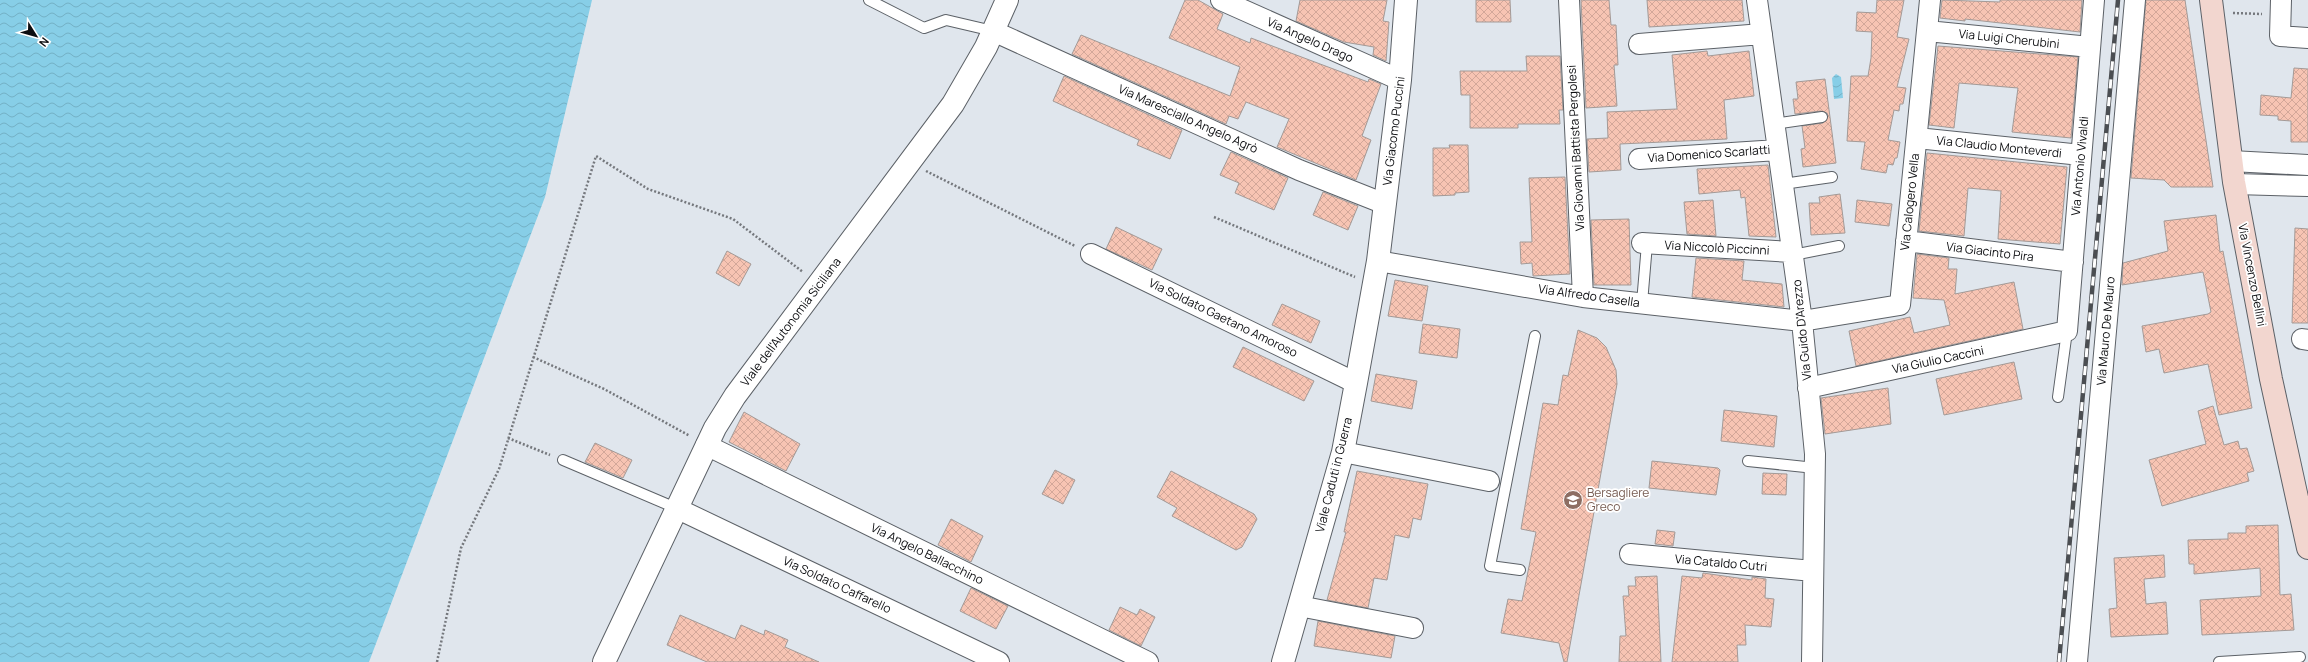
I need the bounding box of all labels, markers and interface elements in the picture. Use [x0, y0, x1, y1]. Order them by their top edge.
street label: Via Angelo Drago [1264, 13, 1356, 66]
north arrow [16, 16, 56, 56]
street label: Via Luigi Cherubini [1958, 25, 2060, 52]
text: N [36, 35, 53, 50]
street label: Via Giovanni Battista Pergolesi [1563, 65, 1588, 231]
street label: Via Giacomo Puccini [1378, 75, 1409, 187]
street label: Via Maresciallo Angelo Agrò [1116, 80, 1261, 157]
street label: Via Antonio Vivaldi [2067, 116, 2092, 216]
street label: Via Claudio Monteverdi [1935, 131, 2063, 162]
street label: Via Domenico Scarlatti [1647, 141, 1771, 166]
street label: Via Calogero Vella [1896, 152, 1923, 251]
street label: Via Vincenzo Bellini [2234, 222, 2271, 328]
street label: Via Niccolò Piccinni [1664, 236, 1770, 259]
street label: Via Giacinto Pira [1945, 238, 2035, 265]
street label: Viale dell'Autonomia Siciliana [736, 254, 845, 390]
street label: Via Soldato Gaetano Amoroso [1146, 274, 1301, 361]
street label: Via Mauro De Mauro [2092, 276, 2119, 386]
street label: Via Guido D'Arezzo [1788, 279, 1815, 381]
street label: Via Alfredo Casella [1537, 280, 1641, 311]
street label: Via Giulio Caccini [1891, 341, 1985, 378]
street label: Viale Caduti in Guerra [1311, 415, 1356, 534]
place label: Bersagliere Greco [1587, 484, 1649, 515]
school or university icon: Bersagliere Greco [1562, 489, 1584, 511]
street label: Via Angelo Ballacchino [868, 519, 986, 588]
street label: Via Cataldo Cutri [1674, 550, 1768, 575]
street label: Via Soldato Caffarello [780, 552, 894, 617]

